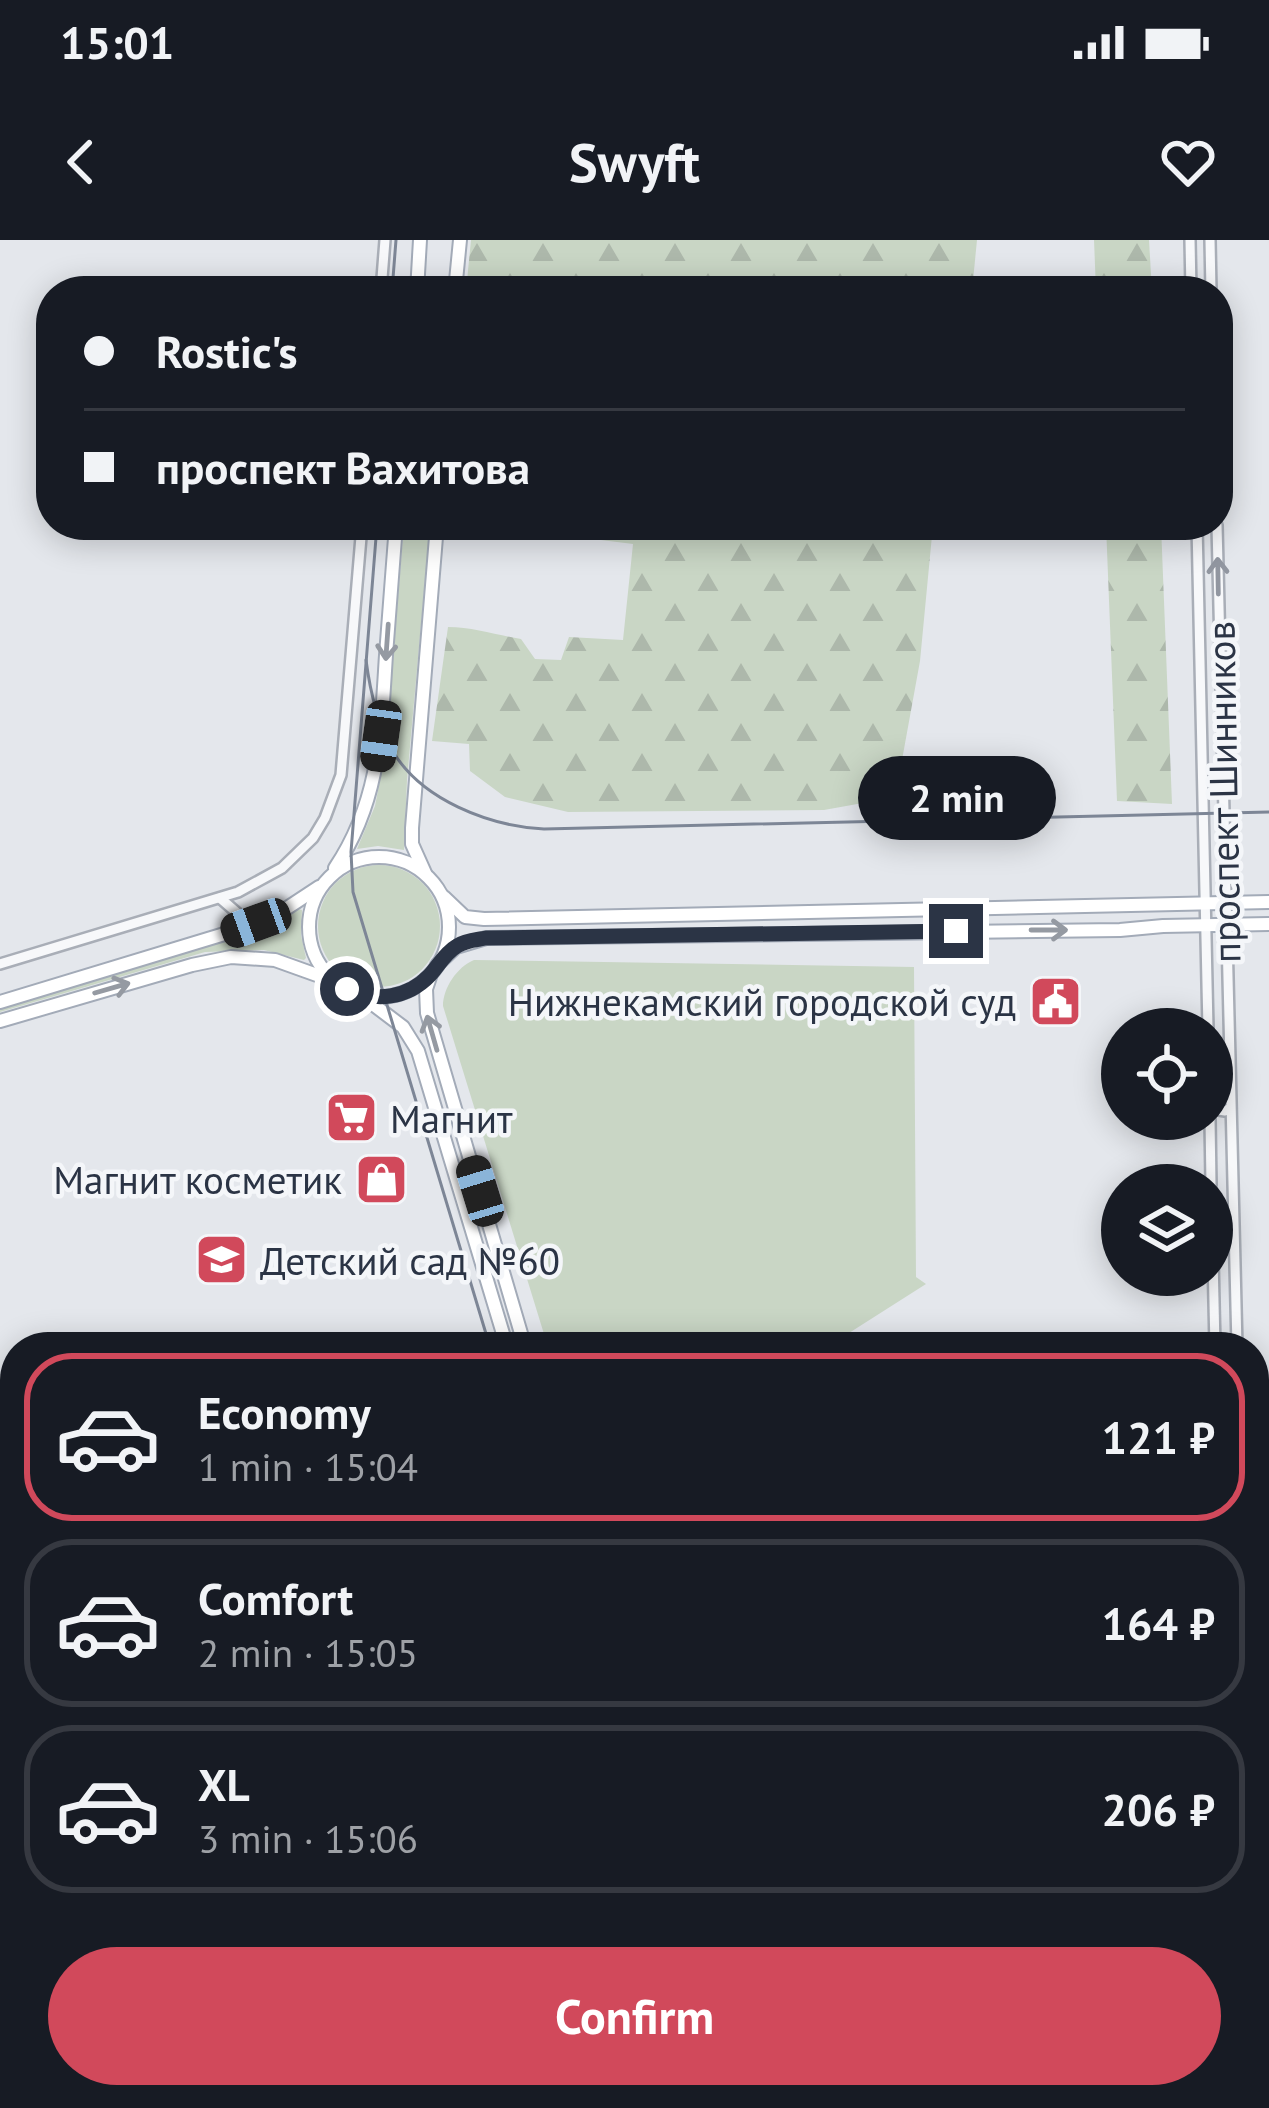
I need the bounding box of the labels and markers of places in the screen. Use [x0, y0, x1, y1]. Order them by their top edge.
public building icon: Нижнекамский городской суд [1027, 973, 1083, 1029]
place label: Нижнекамский городской суд [508, 976, 1016, 1027]
supermarket icon: Магнит [323, 1090, 379, 1146]
place label: Магнит [390, 1093, 513, 1144]
shop icon: Магнит косметик [353, 1151, 409, 1207]
place label: Магнит косметик [53, 1154, 342, 1205]
school or university icon: Детский сад №60 [193, 1232, 249, 1288]
place label: Детский сад №60 [260, 1235, 560, 1286]

